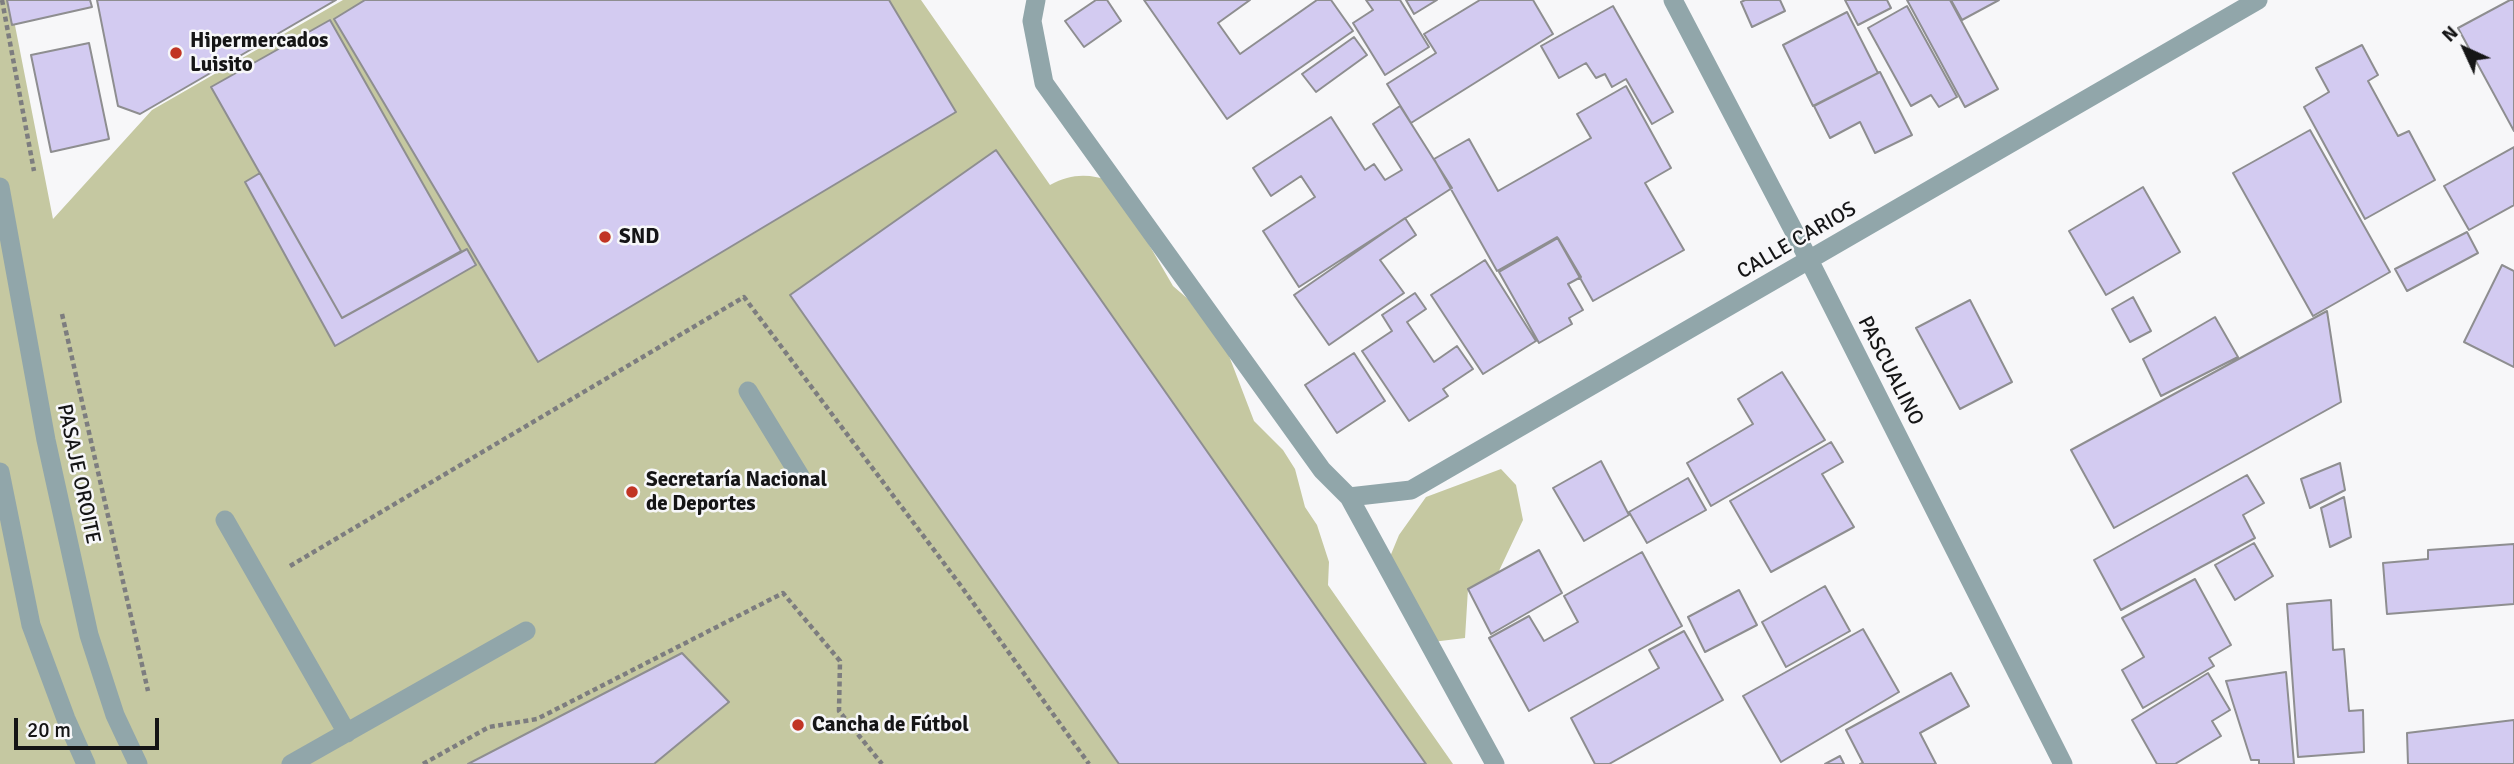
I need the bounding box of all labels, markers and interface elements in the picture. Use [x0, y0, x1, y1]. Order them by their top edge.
north arrow [2430, 14, 2500, 84]
text: N [2437, 21, 2463, 47]
place label: Hipermercados Luisito [190, 28, 328, 78]
marker: Hipermercados Luisito [168, 45, 184, 61]
street label: CALLE CARIOS [1733, 197, 1861, 285]
place label: SND [619, 224, 659, 250]
marker: SND [597, 229, 613, 245]
street label: PASCUALINO [1852, 312, 1928, 430]
street label: PASAJE OROITE [51, 402, 105, 546]
place label: Secretaría Nacional de Deportes [646, 467, 827, 517]
marker: Secretaría Nacional de Deportes [624, 484, 640, 500]
scale bar [18, 704, 163, 748]
place label: Cancha de Fútbol [812, 712, 969, 738]
text: 20 m [27, 717, 71, 743]
marker: Cancha de Fútbol [790, 717, 806, 733]

